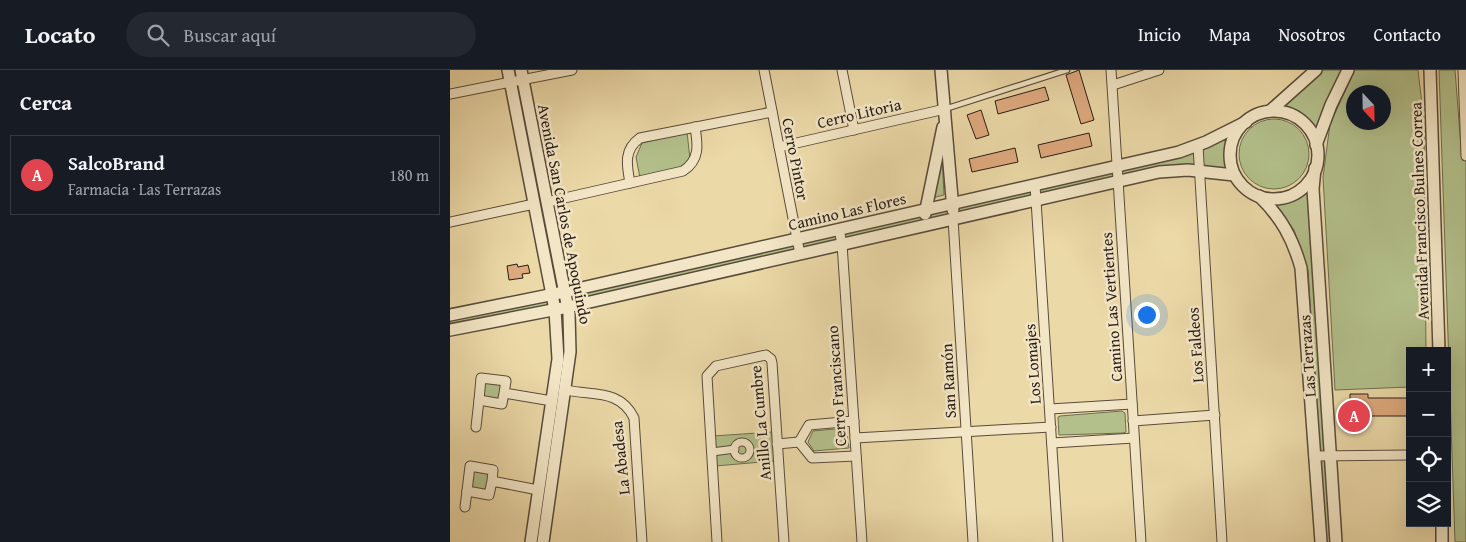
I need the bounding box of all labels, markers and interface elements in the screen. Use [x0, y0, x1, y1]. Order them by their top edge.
search box [126, 12, 476, 57]
text: Locato [25, 17, 96, 52]
icon: search [144, 21, 172, 49]
text: Buscar aquí [184, 21, 276, 49]
text: Inicio [1138, 21, 1181, 48]
text: Mapa [1209, 21, 1250, 48]
text: Nosotros [1278, 21, 1346, 48]
text: Contacto [1374, 21, 1441, 48]
north arrow [1346, 85, 1391, 130]
text: Cerca [20, 87, 72, 118]
street label: Cerro Litoria [815, 92, 904, 134]
street label: Avenida Francisco Bulnes Correa [1403, 101, 1435, 320]
street label: Avenida San Carlos de Apoquindo [532, 102, 598, 326]
street label: Cerro Pintor [776, 116, 816, 203]
text: SalcoBrand [68, 149, 165, 177]
text: A [32, 163, 42, 187]
text: 180 m [389, 163, 429, 187]
text: Farmacia · Las Terrazas [68, 177, 221, 201]
street label: Camino Las Flores [786, 186, 908, 236]
street label: Camino Las Vertientes [1094, 232, 1128, 382]
your location [1134, 302, 1160, 328]
street label: Los Faldeos [1180, 306, 1210, 384]
street label: Las Terrazas [1292, 314, 1322, 398]
street label: Los Lomajes [1017, 323, 1047, 405]
street label: Cerro Franciscano [820, 325, 852, 447]
street label: San Ramón [934, 343, 962, 419]
map controls [1406, 347, 1451, 527]
button: + [1406, 347, 1451, 392]
street label: Anillo La Cumbre [743, 365, 777, 481]
button: − [1406, 392, 1451, 437]
pin: A [1338, 397, 1370, 435]
street label: La Abadesa [604, 419, 636, 496]
button: locate [1406, 437, 1451, 482]
button: layers [1406, 482, 1451, 527]

